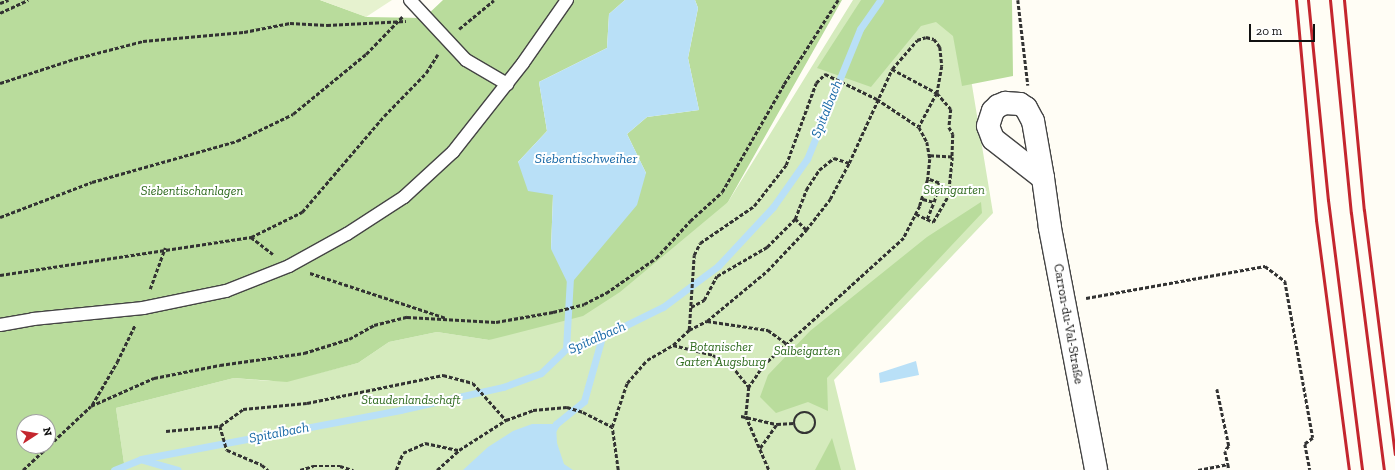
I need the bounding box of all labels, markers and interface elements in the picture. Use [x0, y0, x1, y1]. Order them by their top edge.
scale bar [1251, 16, 1317, 42]
text: 20 m [1256, 24, 1282, 38]
water label: Spitalbach [808, 78, 846, 140]
water label: Siebentischweiher [535, 151, 637, 167]
park label: Steingarten [923, 182, 985, 198]
park label: Siebentischanlagen [141, 183, 243, 199]
street label: Carron-du-Val-Straße [1050, 263, 1086, 385]
water label: Spitalbach [566, 318, 628, 358]
park label: Botanischer Garten Augsburg [676, 340, 766, 371]
park label: Salbeigarten [774, 343, 840, 359]
park label: Staudenlandschaft [361, 392, 461, 408]
north arrow [16, 414, 56, 454]
water label: Spitalbach [248, 419, 310, 447]
text: N [40, 426, 54, 437]

